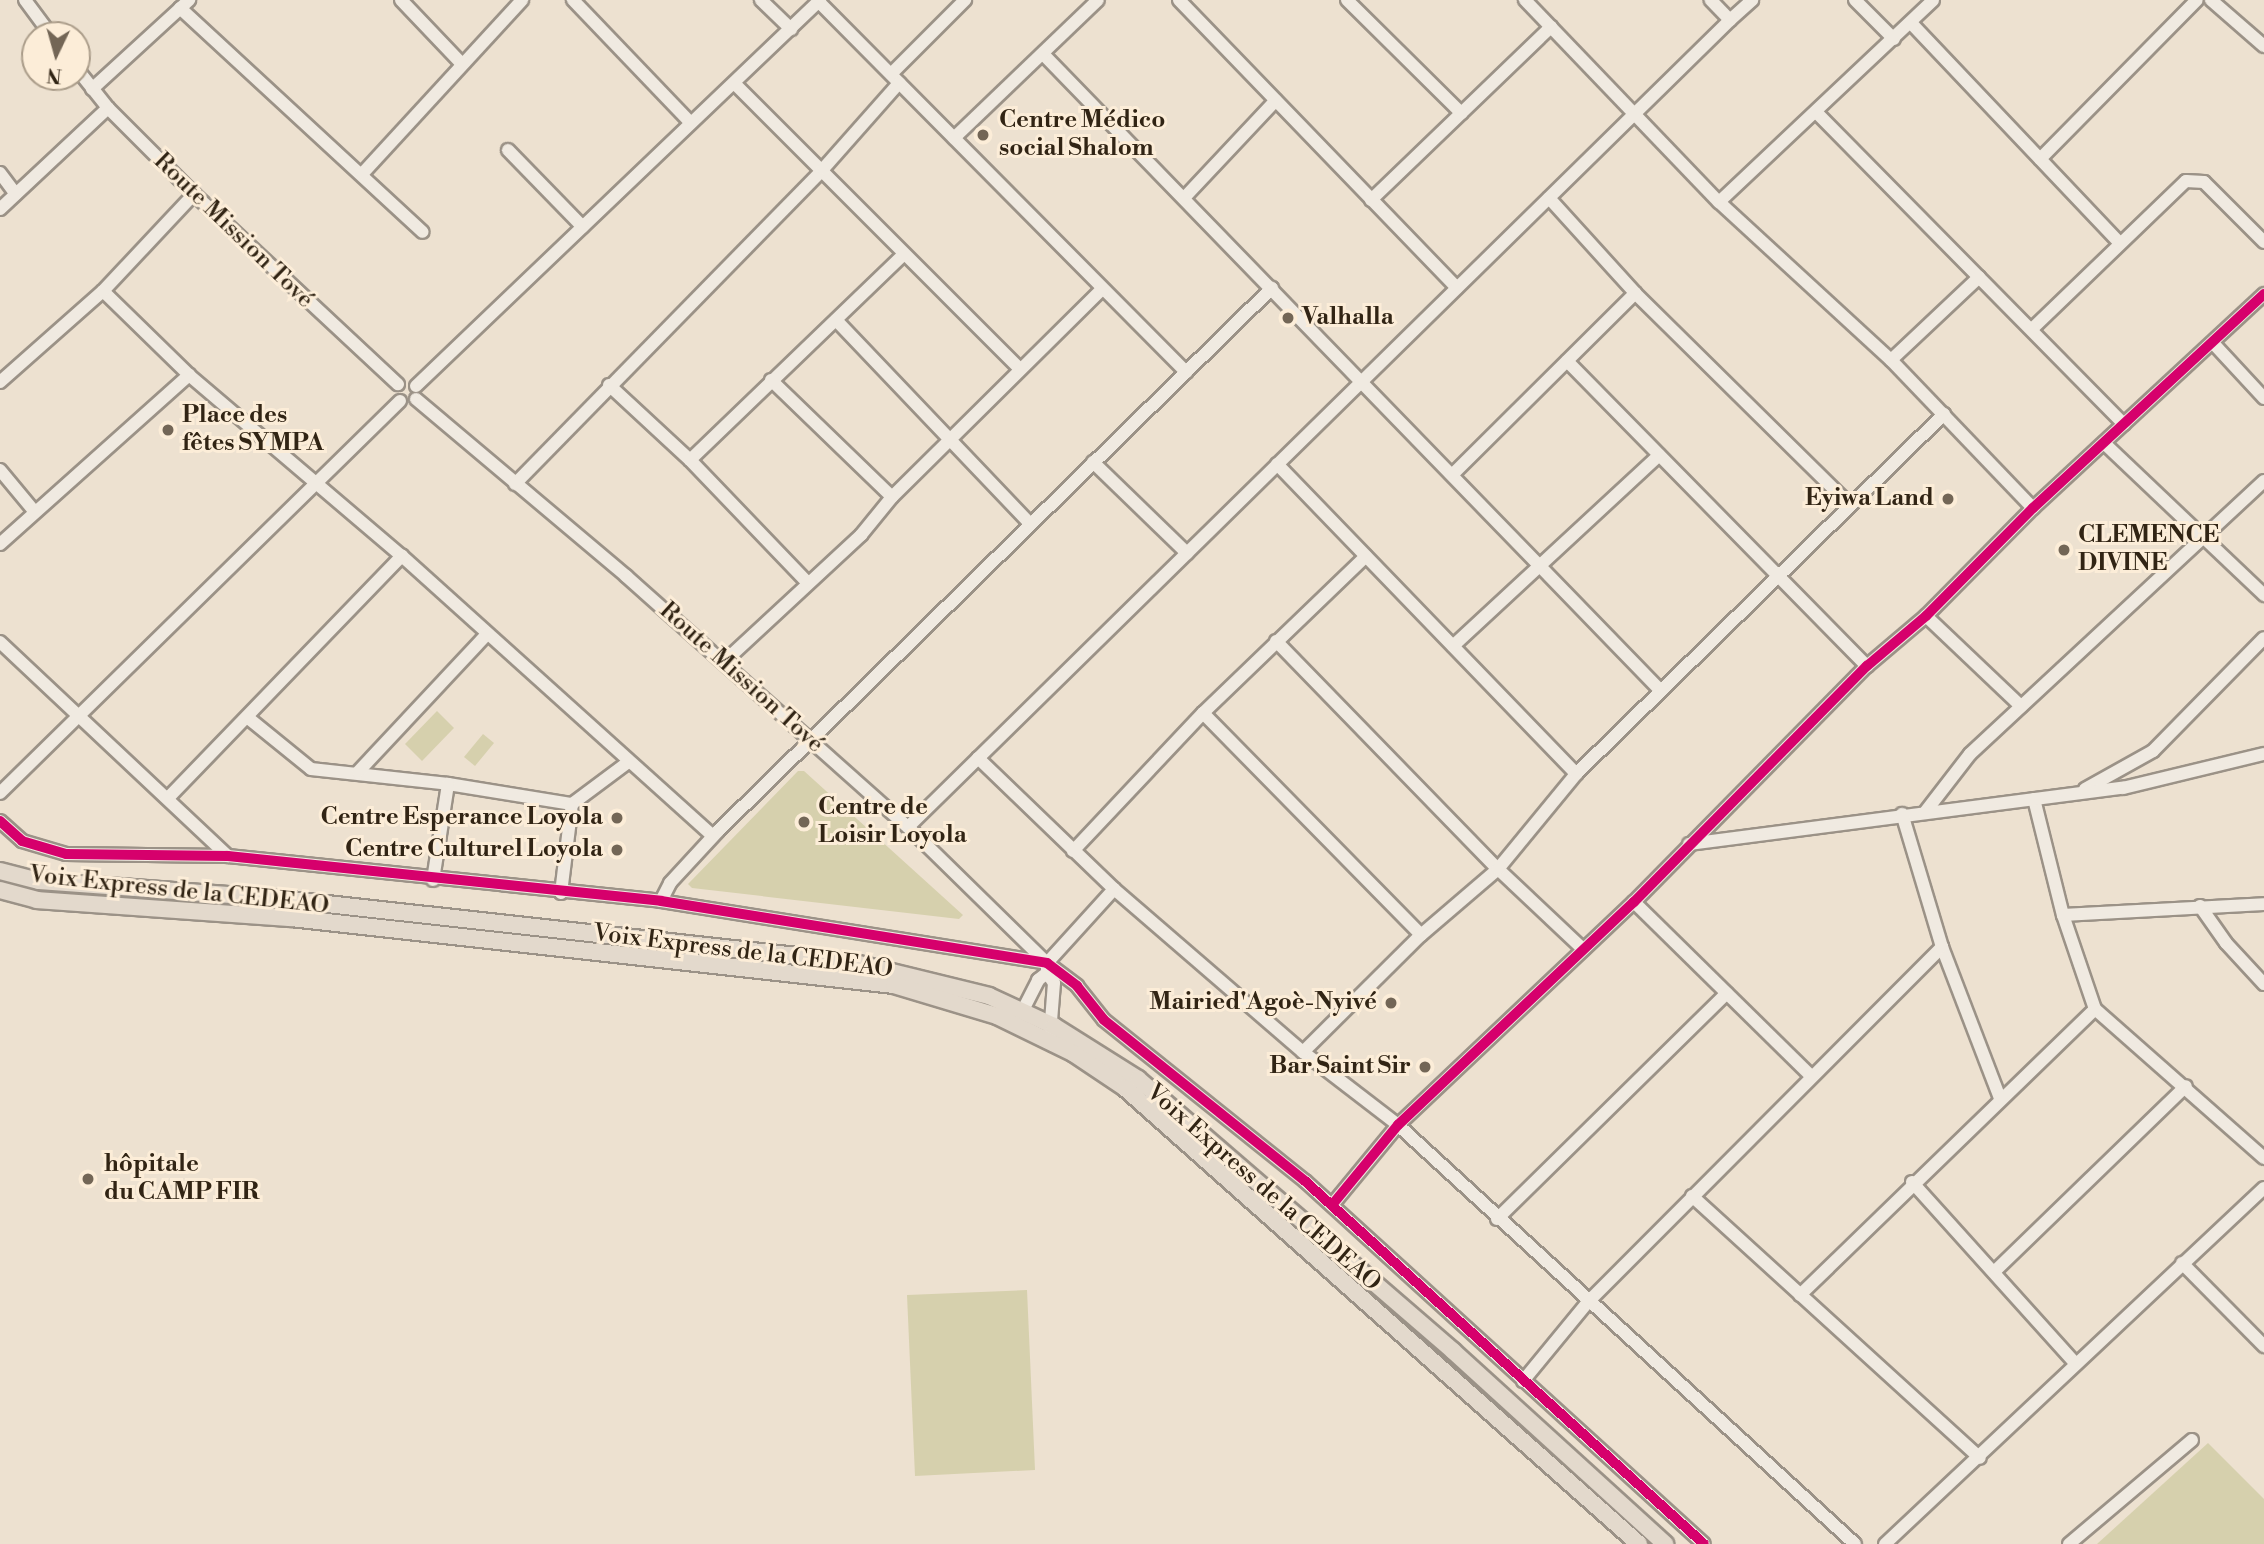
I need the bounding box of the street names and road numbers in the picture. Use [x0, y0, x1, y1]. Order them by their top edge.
street label: Route Mission Tové [147, 147, 319, 315]
street label: Route Mission Tové [653, 597, 829, 759]
street label: Voix Express de la CEDEAO [28, 861, 330, 921]
street label: Voix Express de la CEDEAO [592, 919, 894, 985]
street label: Voix Express de la CEDEAO [1140, 1078, 1386, 1298]

